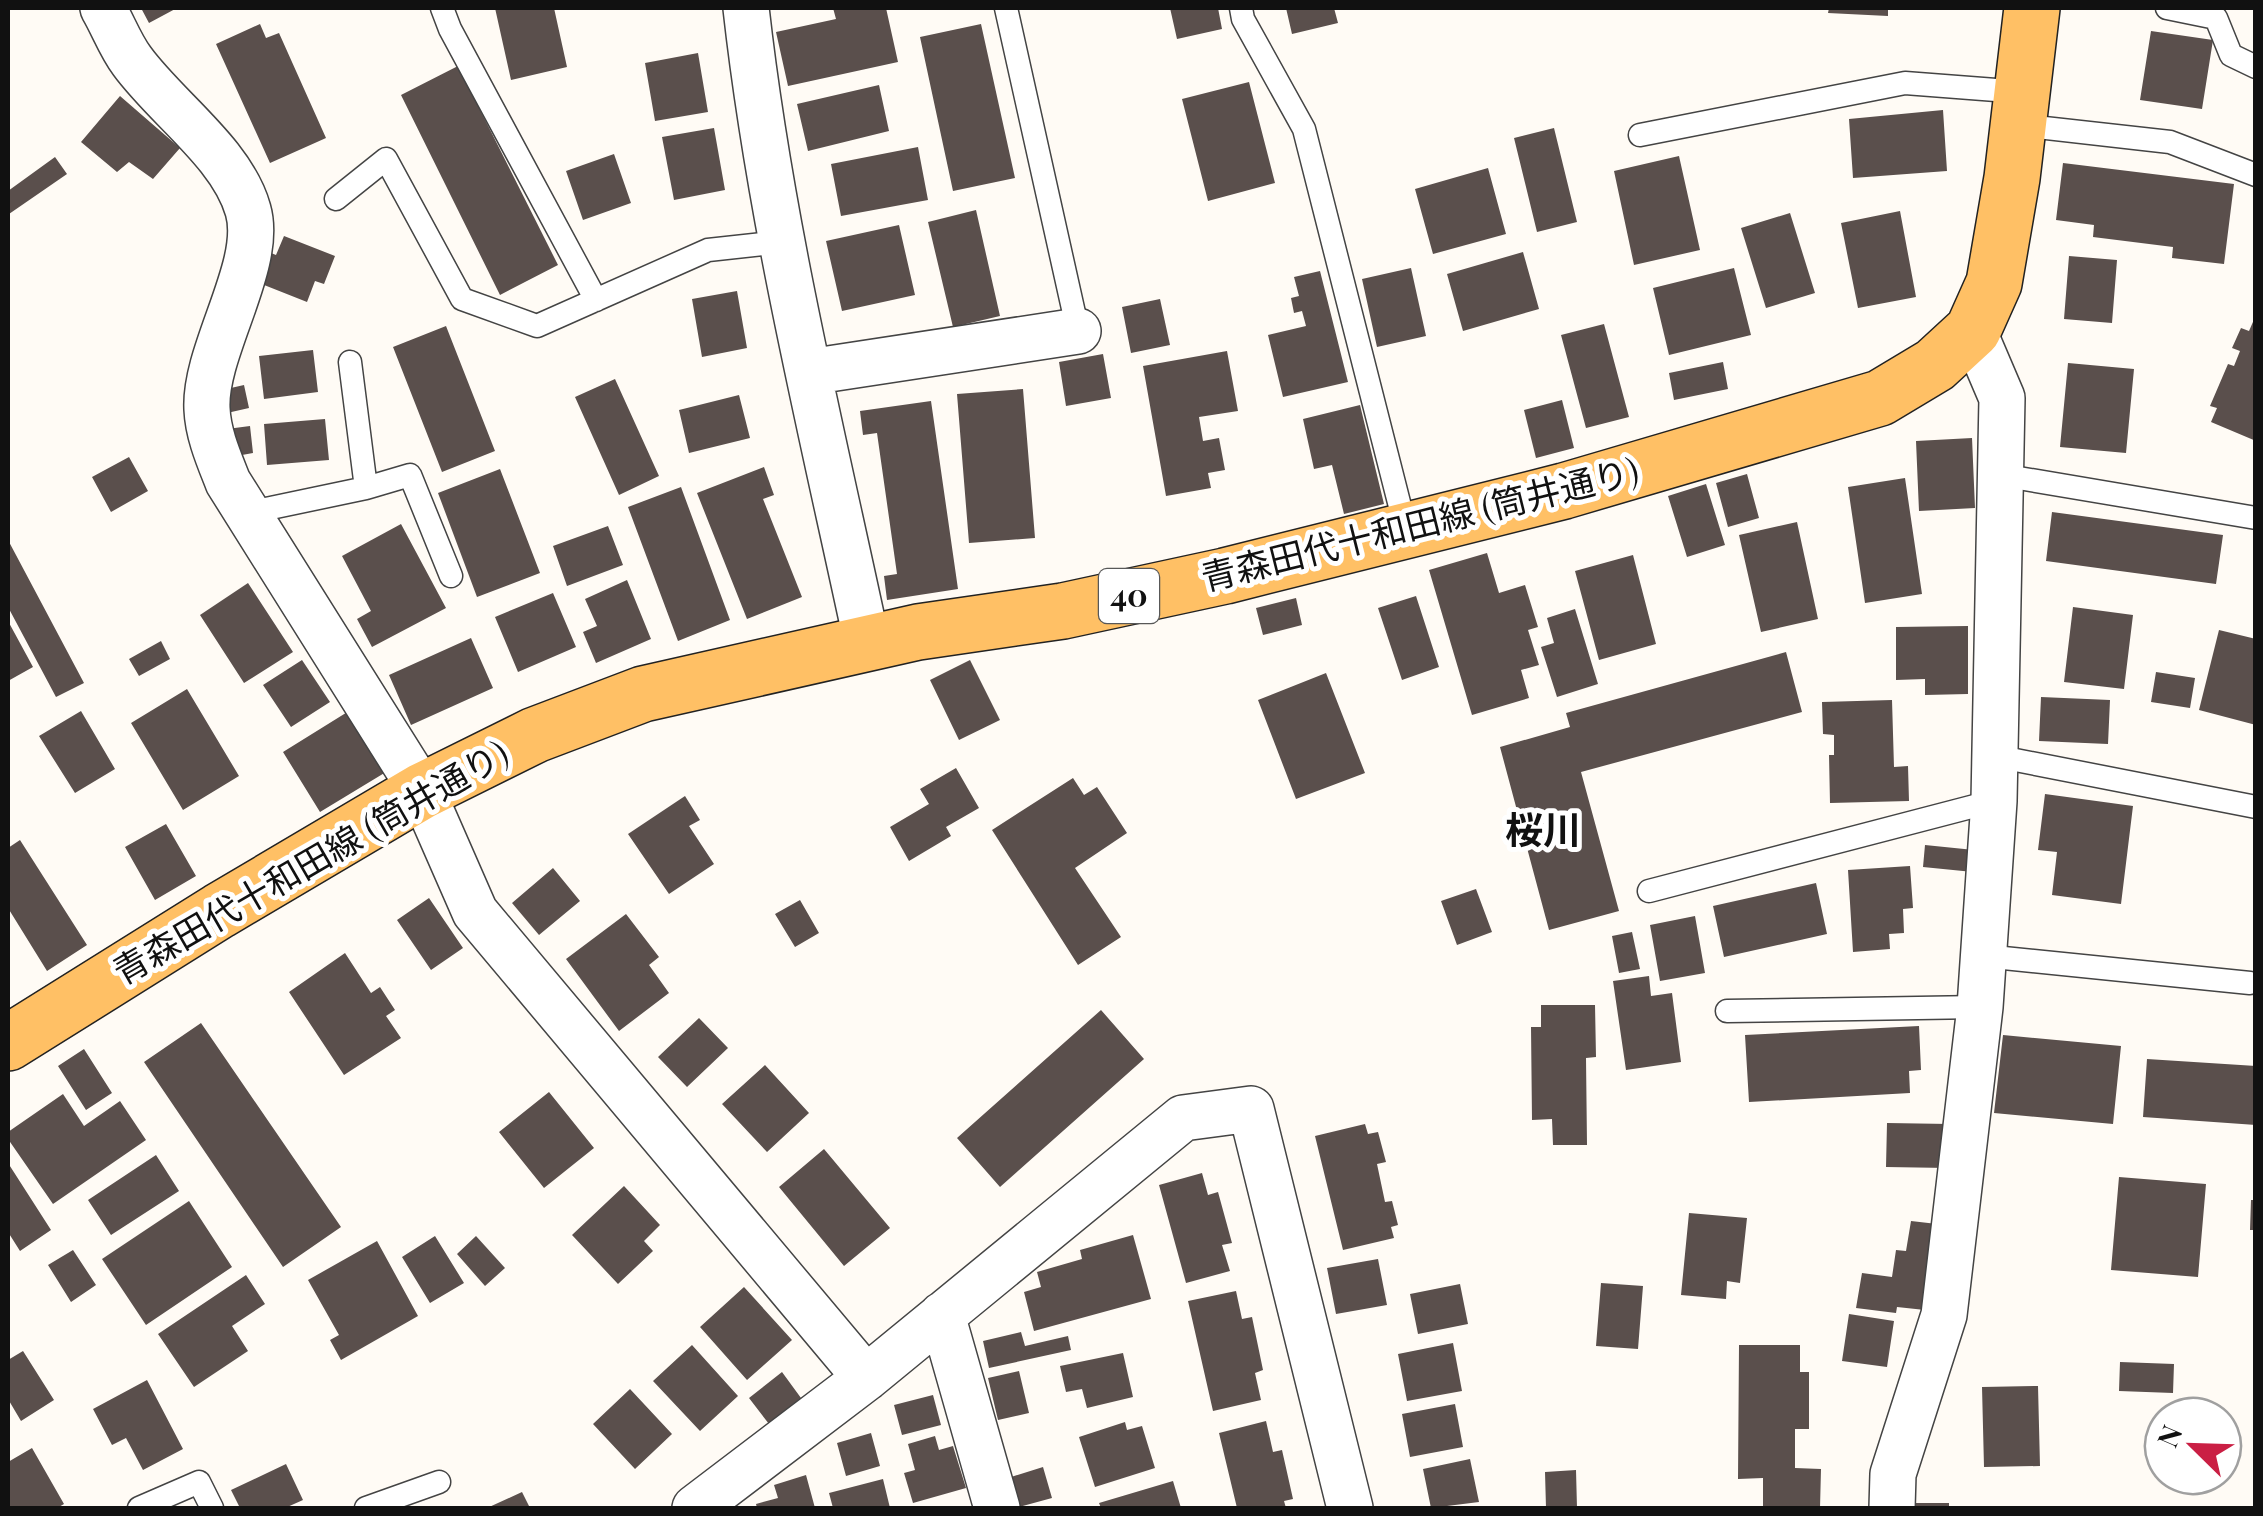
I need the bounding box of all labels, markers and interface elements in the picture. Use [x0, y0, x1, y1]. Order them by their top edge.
street label: 青森田代十和田線 (筒井通り) [1196, 445, 1643, 600]
road number: 40 [1099, 569, 1159, 623]
street label: 青森田代十和田線 (筒井通り) [103, 728, 516, 994]
district label: 桜川 [1505, 803, 1581, 854]
north arrow [2143, 1396, 2243, 1496]
text: N [2148, 1419, 2190, 1452]

